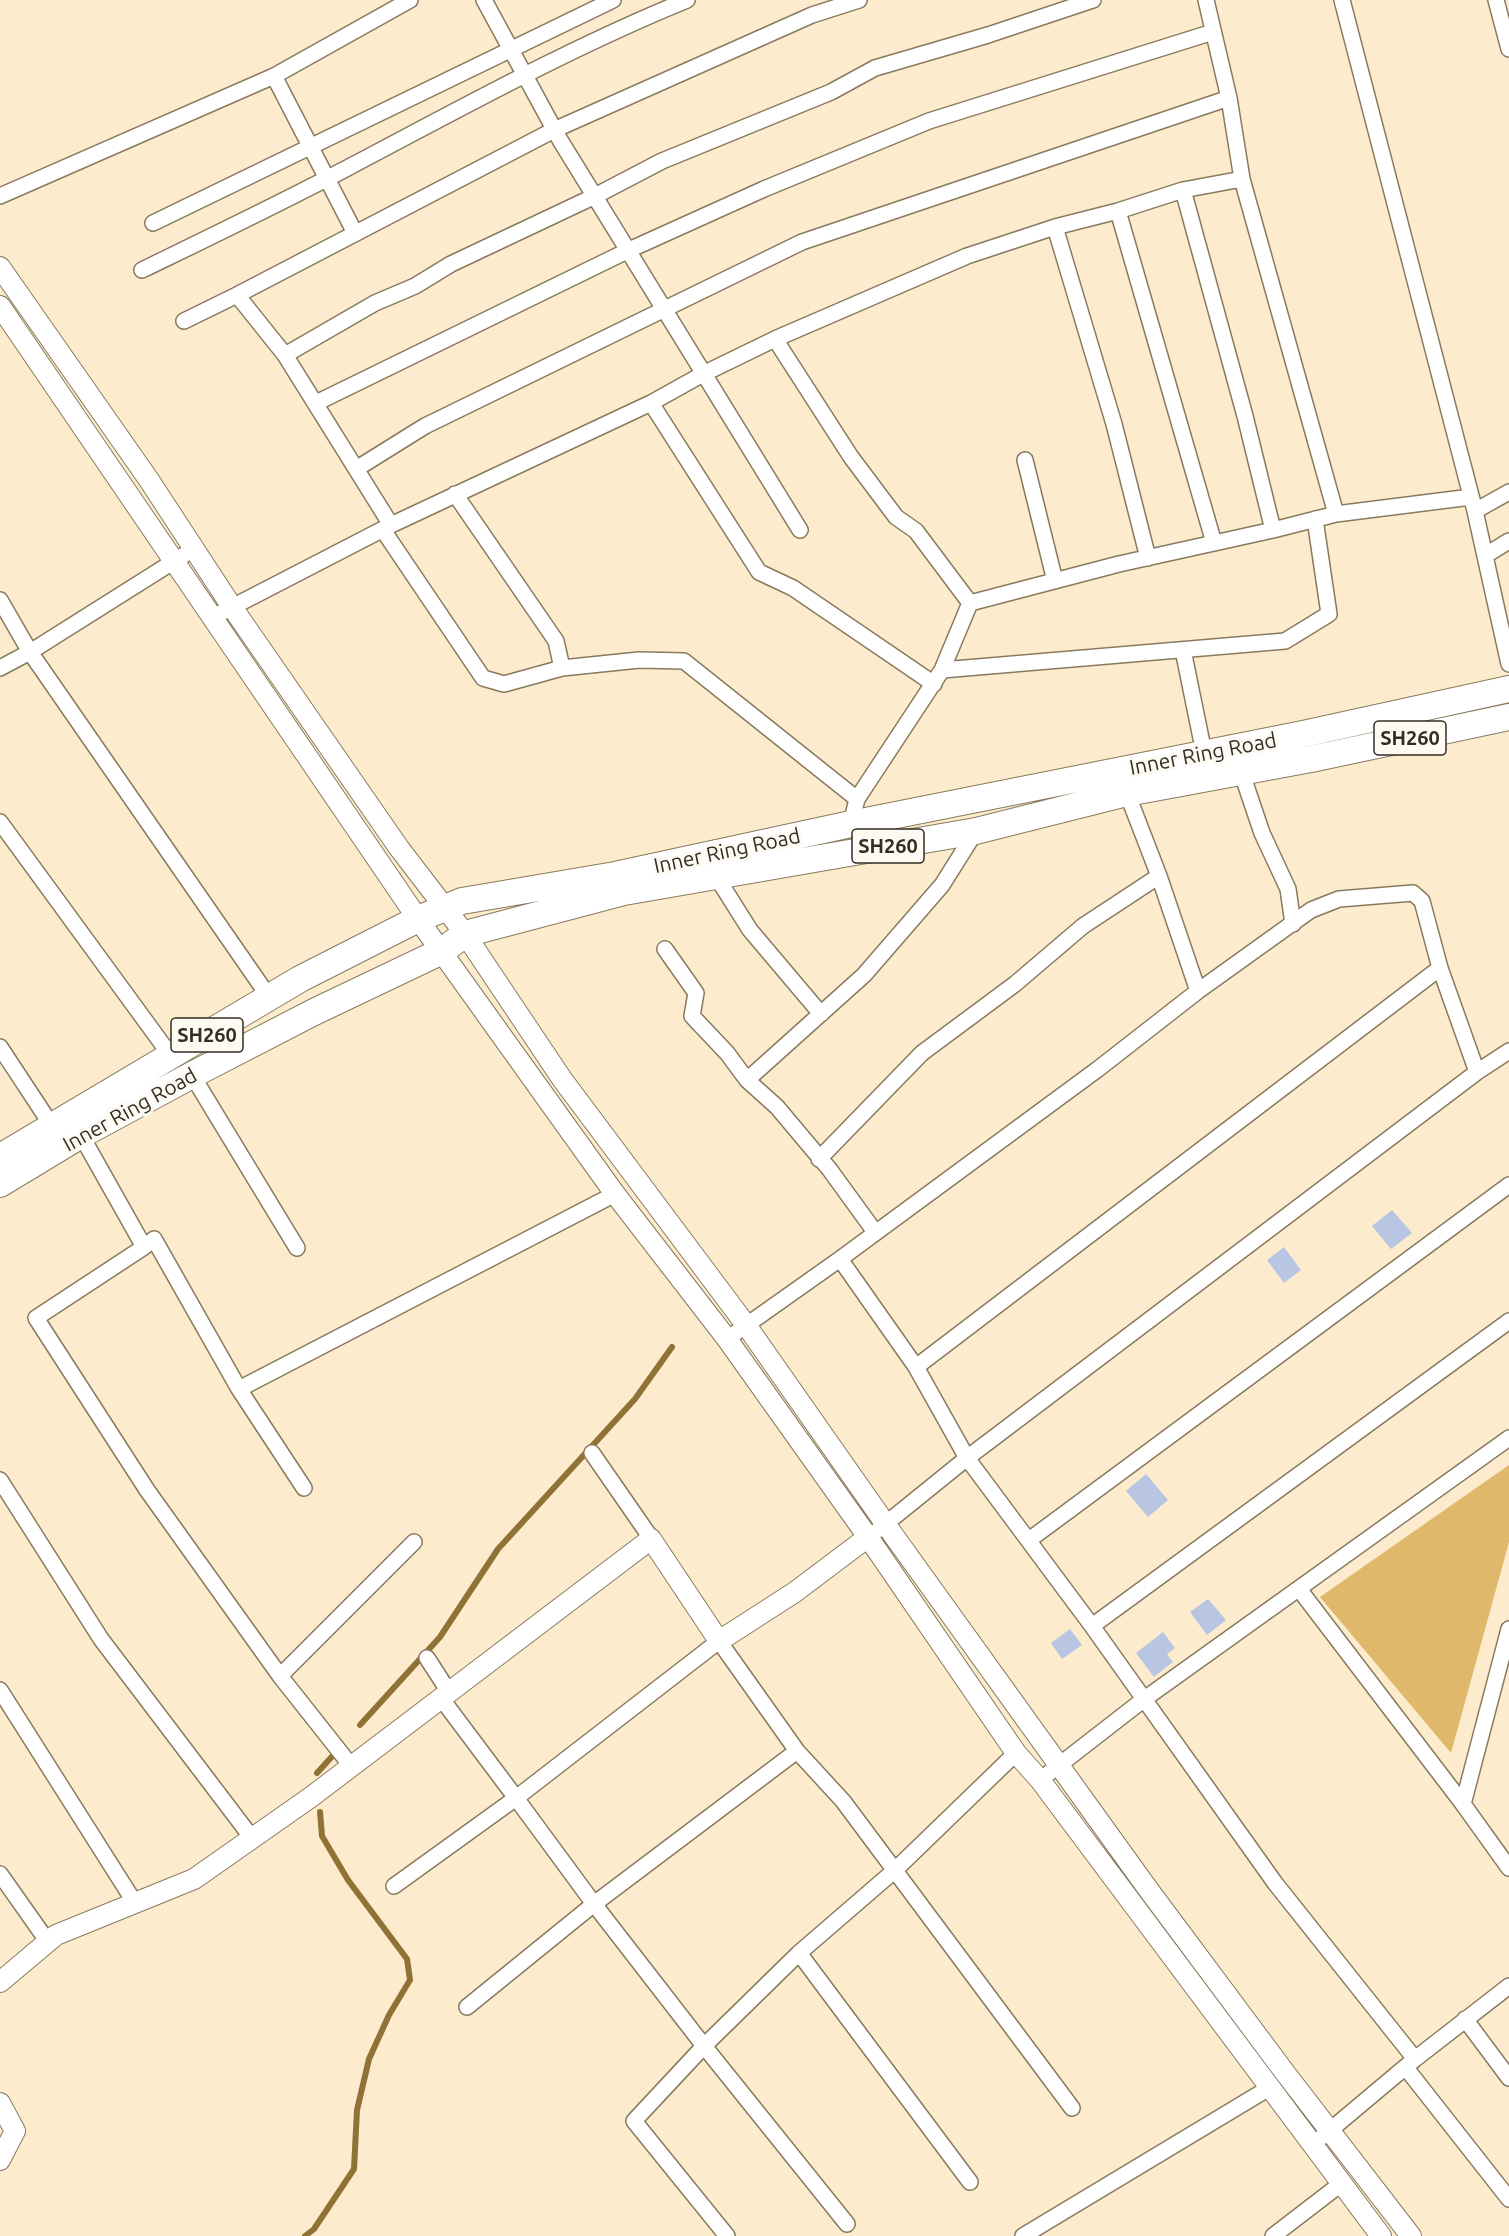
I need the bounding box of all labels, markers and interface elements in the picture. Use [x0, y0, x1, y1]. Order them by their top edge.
road number: SH260 [1374, 721, 1446, 755]
street label: Inner Ring Road [1127, 727, 1279, 781]
street label: Inner Ring Road [651, 823, 803, 879]
road number: SH260 [852, 829, 924, 863]
road number: SH260 [171, 1018, 243, 1052]
street label: Inner Ring Road [59, 1063, 201, 1157]

